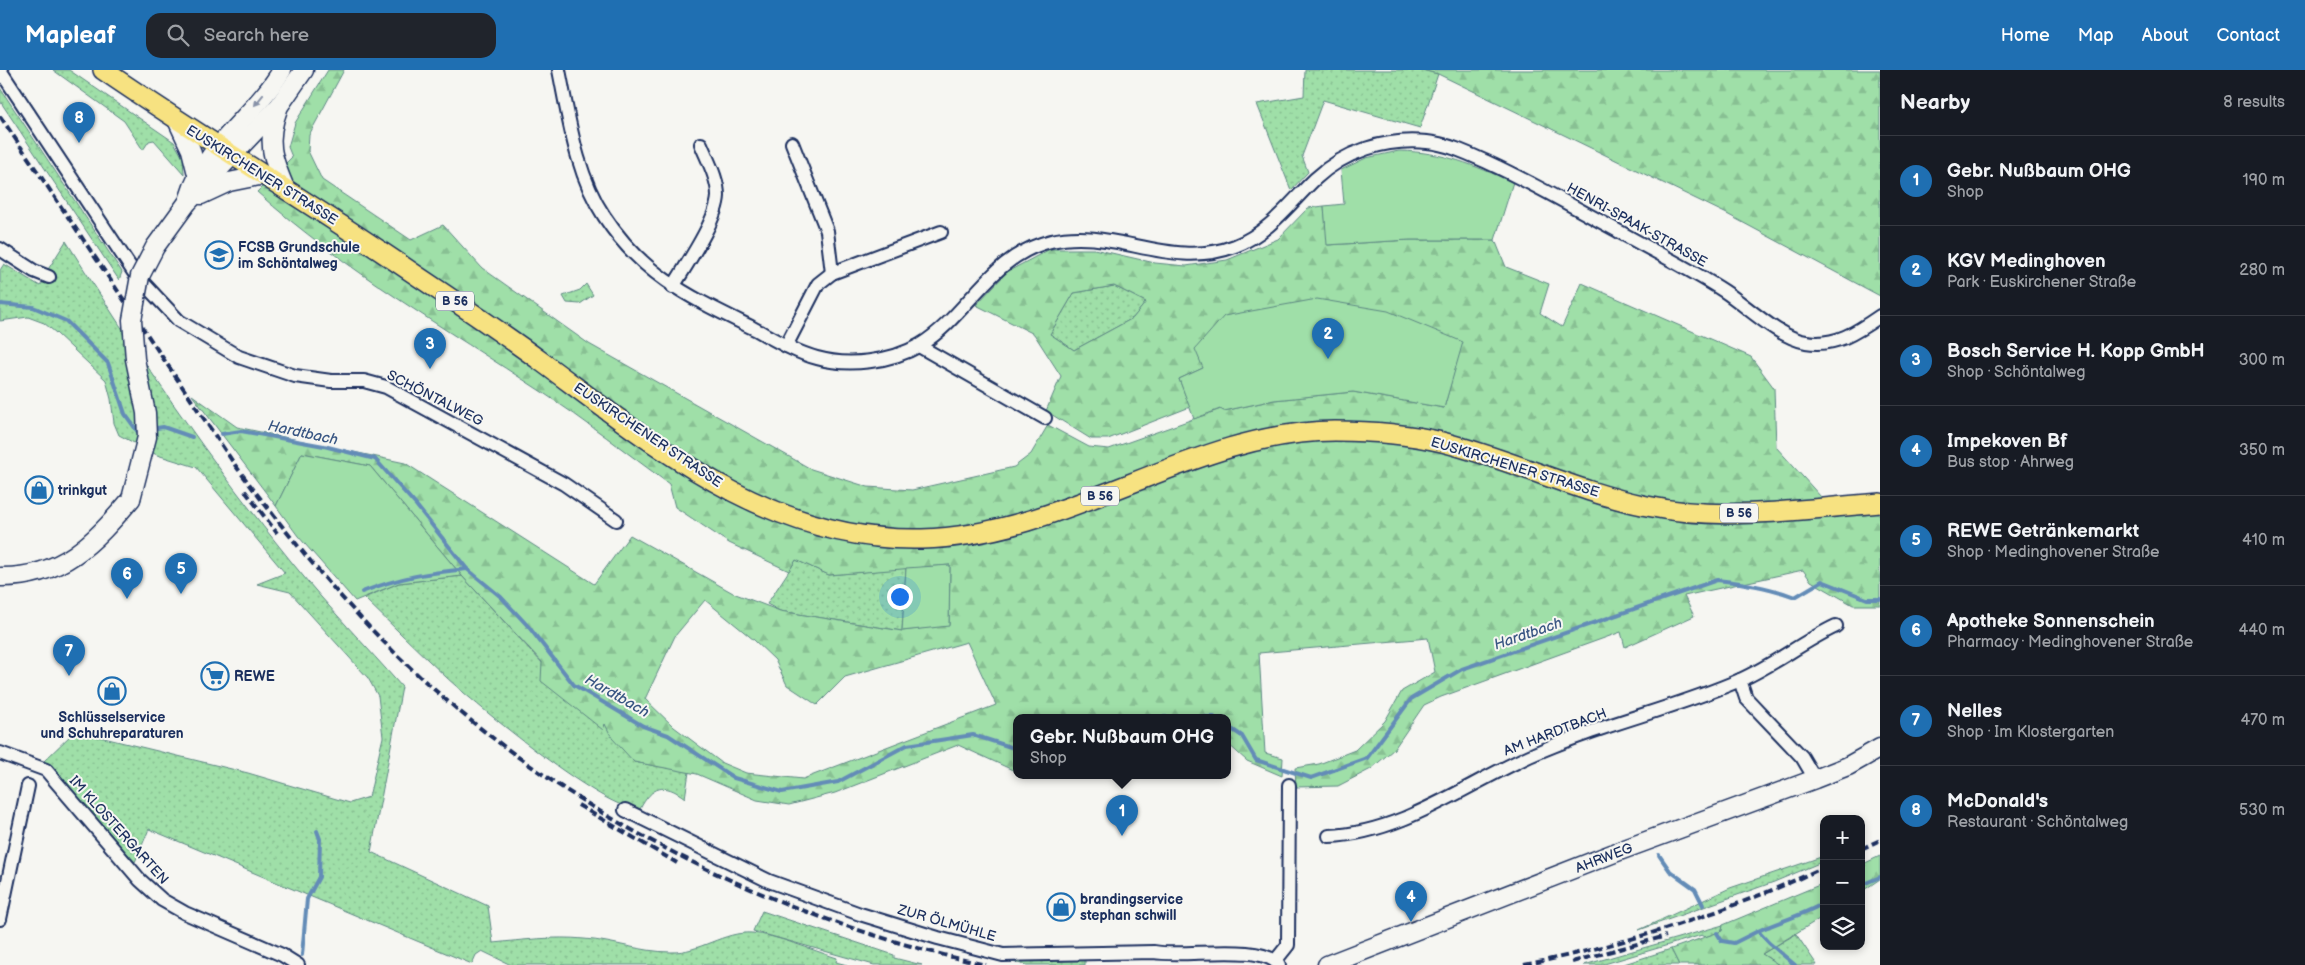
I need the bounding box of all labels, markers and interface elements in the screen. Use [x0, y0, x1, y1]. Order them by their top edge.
search box [146, 13, 496, 58]
text: Mapleaf [25, 21, 116, 50]
icon: search [164, 21, 192, 49]
text: Search here [204, 24, 309, 47]
text: Home [2001, 25, 2050, 46]
text: Map [2078, 25, 2114, 46]
text: About [2142, 25, 2189, 46]
text: Contact [2217, 25, 2280, 46]
text: Nearby [1900, 90, 1970, 115]
one-way arrow [254, 93, 265, 106]
text: 8 results [2223, 93, 2285, 112]
pin: 8 [63, 102, 95, 143]
street label: EUSKIRCHENER STRASSE [183, 121, 341, 229]
text: Gebr. Nußbaum OHG [1947, 160, 2131, 183]
text: 1 [1913, 171, 1919, 190]
text: 190 m [2243, 171, 2285, 190]
street label: HENRI-SPAAK-STRASSE [1564, 179, 1710, 271]
text: Shop [1947, 183, 1984, 202]
place label: FCSB Grundschule im Schöntalweg [238, 239, 360, 272]
school or university icon: FCSB Grundschule im Schöntalweg [204, 240, 234, 270]
text: KGV Medinghoven [1947, 250, 2106, 273]
text: 2 [1911, 261, 1921, 280]
text: 280 m [2239, 261, 2285, 280]
text: Park · Euskirchener Straße [1947, 273, 2136, 292]
road number: B 56 [436, 292, 474, 310]
pin: 2 [1312, 318, 1344, 359]
pin: 3 [414, 328, 446, 369]
text: Bosch Service H. Kopp GmbH [1947, 340, 2205, 363]
text: 3 [1911, 351, 1921, 370]
text: 300 m [2239, 351, 2285, 370]
text: Shop · Schöntalweg [1947, 363, 2085, 382]
street label: SCHÖNTALWEG [384, 366, 487, 430]
street label: EUSKIRCHENER STRASSE [571, 379, 725, 491]
water label: Hardtbach [266, 416, 340, 450]
text: Impekoven Bf [1947, 430, 2067, 453]
street label: EUSKIRCHENER STRASSE [1429, 433, 1601, 501]
text: 4 [1911, 441, 1921, 460]
text: 350 m [2239, 441, 2285, 460]
text: Bus stop · Ahrweg [1947, 453, 2074, 472]
shop icon: trinkgut [24, 475, 54, 505]
place label: trinkgut [57, 482, 107, 499]
road number: B 56 [1081, 486, 1119, 506]
road number: B 56 [1720, 503, 1758, 522]
text: REWE Getränkemarkt [1947, 520, 2139, 543]
text: 5 [1911, 531, 1921, 550]
text: 410 m [2242, 531, 2285, 550]
text: Shop · Medinghovener Straße [1947, 543, 2159, 562]
pin: 5 [165, 553, 197, 594]
pin: 6 [111, 558, 143, 599]
your location [887, 584, 913, 610]
text: Apotheke Sonnenschein [1947, 610, 2155, 633]
water label: Hardtbach [1491, 613, 1565, 655]
text: 6 [1911, 621, 1921, 640]
text: 440 m [2239, 621, 2285, 640]
text: Pharmacy · Medinghovener Straße [1947, 633, 2193, 652]
pin: 7 [53, 635, 85, 676]
supermarket icon: REWE [200, 661, 230, 691]
place label: REWE [234, 668, 275, 685]
water label: Hardtbach [582, 670, 652, 722]
shop icon: Schlüsselservice und Schuhreparaturen [97, 676, 127, 706]
text: Nelles [1947, 700, 2002, 723]
street label: AM HARDTBACH [1501, 705, 1609, 759]
place label: Schlüsselservice und Schuhreparaturen [40, 709, 184, 742]
text: 7 [1912, 711, 1920, 730]
text: 470 m [2240, 711, 2285, 730]
popup [1013, 714, 1231, 779]
text: Shop · Im Klostergarten [1947, 723, 2114, 742]
text: Gebr. Nußbaum OHG [1030, 726, 1214, 749]
text: Shop [1030, 749, 1067, 768]
street label: IM KLOSTERGARTEN [66, 772, 172, 888]
text: McDonald's [1947, 790, 2048, 813]
pin: 1 [1106, 795, 1138, 836]
text: 8 [1911, 801, 1921, 820]
text: 530 m [2239, 801, 2285, 820]
text: Restaurant · Schöntalweg [1947, 813, 2128, 832]
map controls [1820, 815, 1865, 950]
button: + [1820, 815, 1865, 860]
street label: AHRWEG [1573, 839, 1636, 877]
button: − [1820, 860, 1865, 905]
pin: 4 [1395, 881, 1427, 922]
place label: brandingservice stephan schwill [1080, 891, 1183, 924]
shop icon: brandingservice stephan schwill [1046, 892, 1076, 922]
street label: ZUR ÖLMÜHLE [895, 900, 998, 945]
button: layers [1820, 905, 1865, 950]

